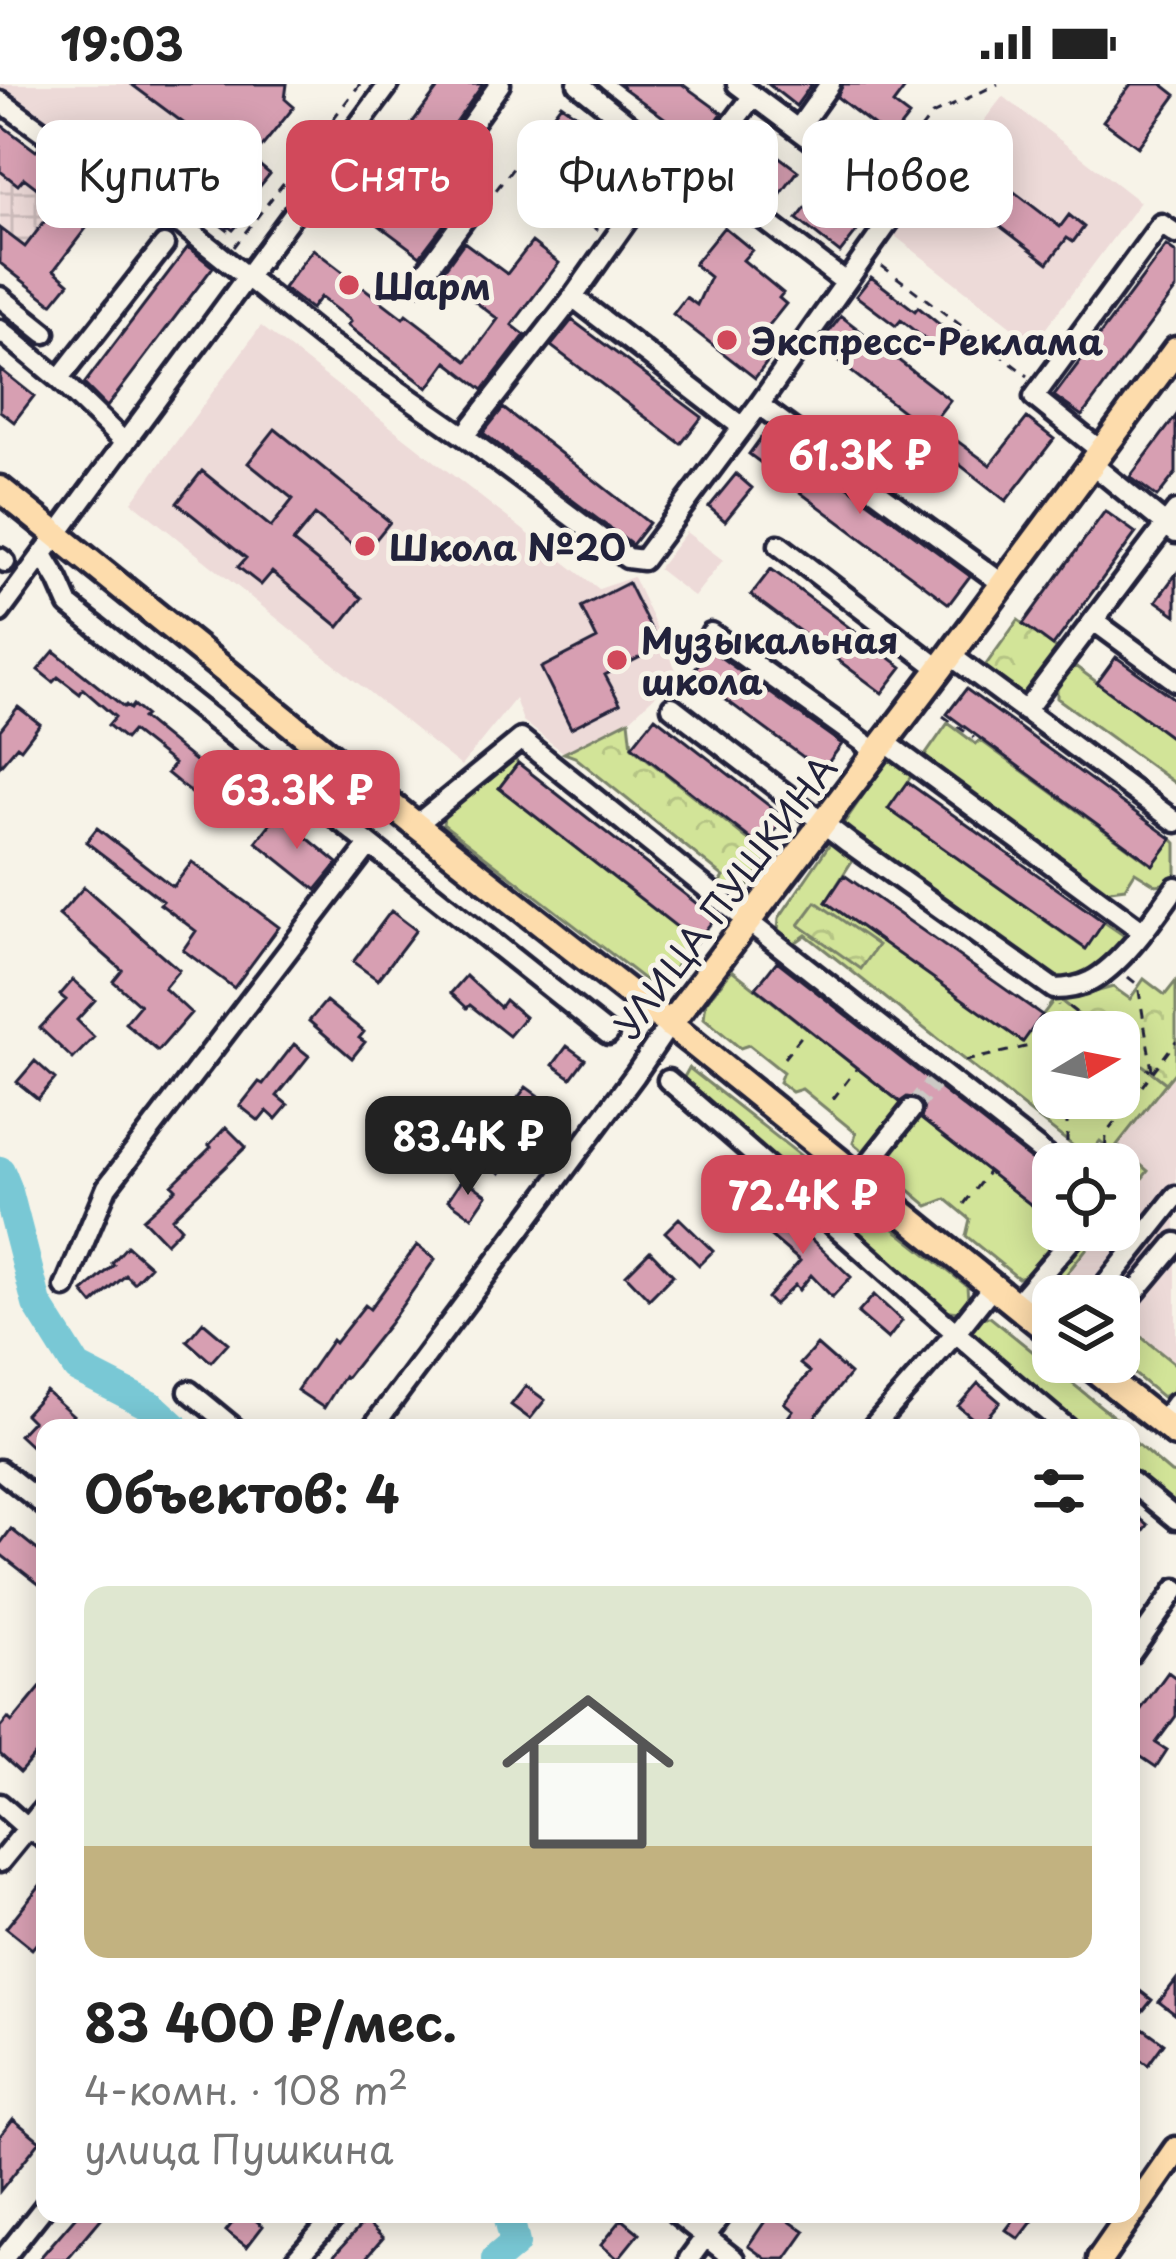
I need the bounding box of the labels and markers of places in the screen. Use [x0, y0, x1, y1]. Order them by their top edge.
place label: Шарм [373, 258, 491, 312]
marker: Шарм [336, 272, 362, 298]
place label: Экспресс-Реклама [751, 313, 1103, 367]
marker: Экспресс-Реклама [714, 327, 740, 353]
pin: 61.3K ₽ [749, 415, 971, 517]
place label: Школа №20 [389, 519, 626, 573]
marker: Школа №20 [352, 533, 378, 559]
place label: Музыкальная школа [641, 612, 899, 707]
marker: Музыкальная школа [604, 647, 630, 673]
pin: 63.3K ₽ [186, 750, 408, 852]
pin: 83.4K ₽ [357, 1096, 579, 1198]
pin: 72.4K ₽ [692, 1155, 914, 1257]

